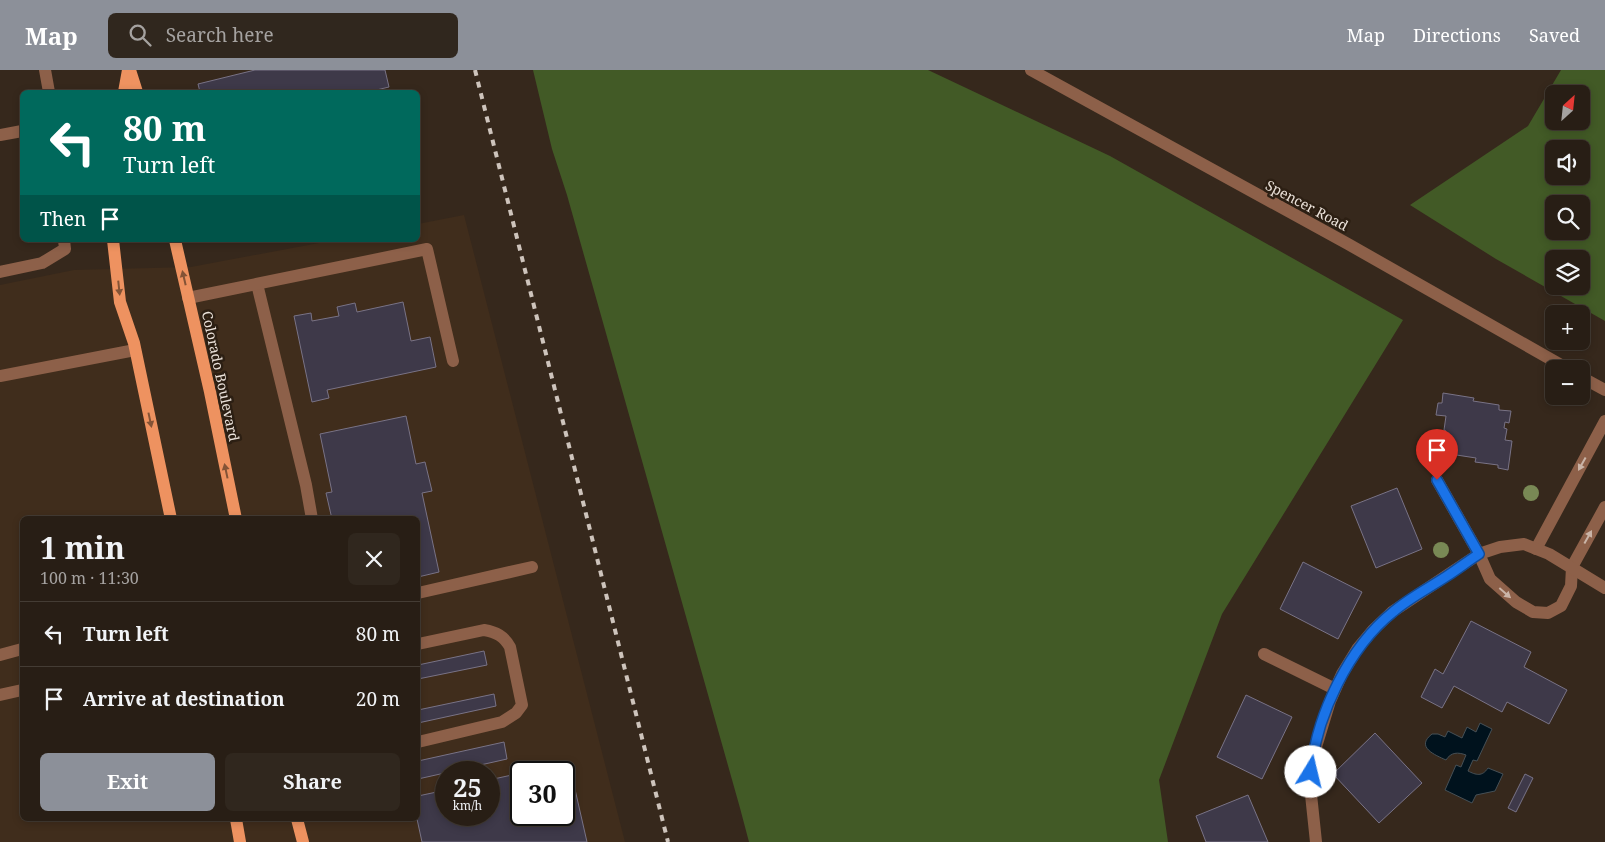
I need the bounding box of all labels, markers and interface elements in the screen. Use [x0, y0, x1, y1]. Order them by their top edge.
search box [108, 13, 458, 58]
text: Map [25, 19, 78, 52]
icon: search [126, 21, 154, 49]
text: Search here [166, 22, 274, 48]
text: Map [1347, 23, 1385, 47]
text: Directions [1413, 23, 1501, 47]
text: Saved [1529, 23, 1580, 47]
north arrow [1545, 85, 1590, 130]
map controls [1545, 85, 1590, 405]
text: 80 m [123, 104, 206, 151]
icon: left [40, 110, 105, 175]
button: sound [1545, 140, 1590, 185]
text: Turn left [123, 149, 215, 179]
street label: Spencer Road [1262, 175, 1352, 235]
button: search [1545, 195, 1590, 240]
icon: arrive [96, 205, 124, 233]
text: Then [40, 206, 86, 232]
button: layers [1545, 250, 1590, 295]
one-way arrow [180, 271, 188, 286]
one-way arrow [115, 281, 123, 297]
button: + [1545, 305, 1590, 350]
street label: Colorado Boulevard [198, 309, 244, 443]
button: − [1545, 360, 1590, 405]
one-way arrow [146, 413, 154, 428]
pin [1416, 429, 1458, 480]
icon: arrive [1423, 436, 1451, 464]
one-way arrow [1577, 457, 1586, 471]
one-way arrow [222, 463, 230, 479]
text: 1 min [40, 527, 125, 568]
one-way arrow [1584, 530, 1593, 544]
button: close [348, 533, 400, 585]
text: 100 m · 11:30 [40, 567, 139, 589]
one-way arrow [1499, 587, 1511, 599]
icon: left [40, 620, 68, 648]
text: Turn left [83, 621, 169, 647]
text: 80 m [356, 621, 400, 647]
icon: arrive [40, 685, 68, 713]
text: Arrive at destination [83, 686, 285, 712]
text: 20 m [356, 686, 400, 712]
position arrow [1284, 745, 1336, 797]
button: Exit [40, 753, 215, 811]
button: Share [225, 753, 400, 811]
speed limit sign: 30 [510, 761, 575, 826]
text: 25 [453, 770, 482, 804]
text: km/h [453, 797, 482, 814]

